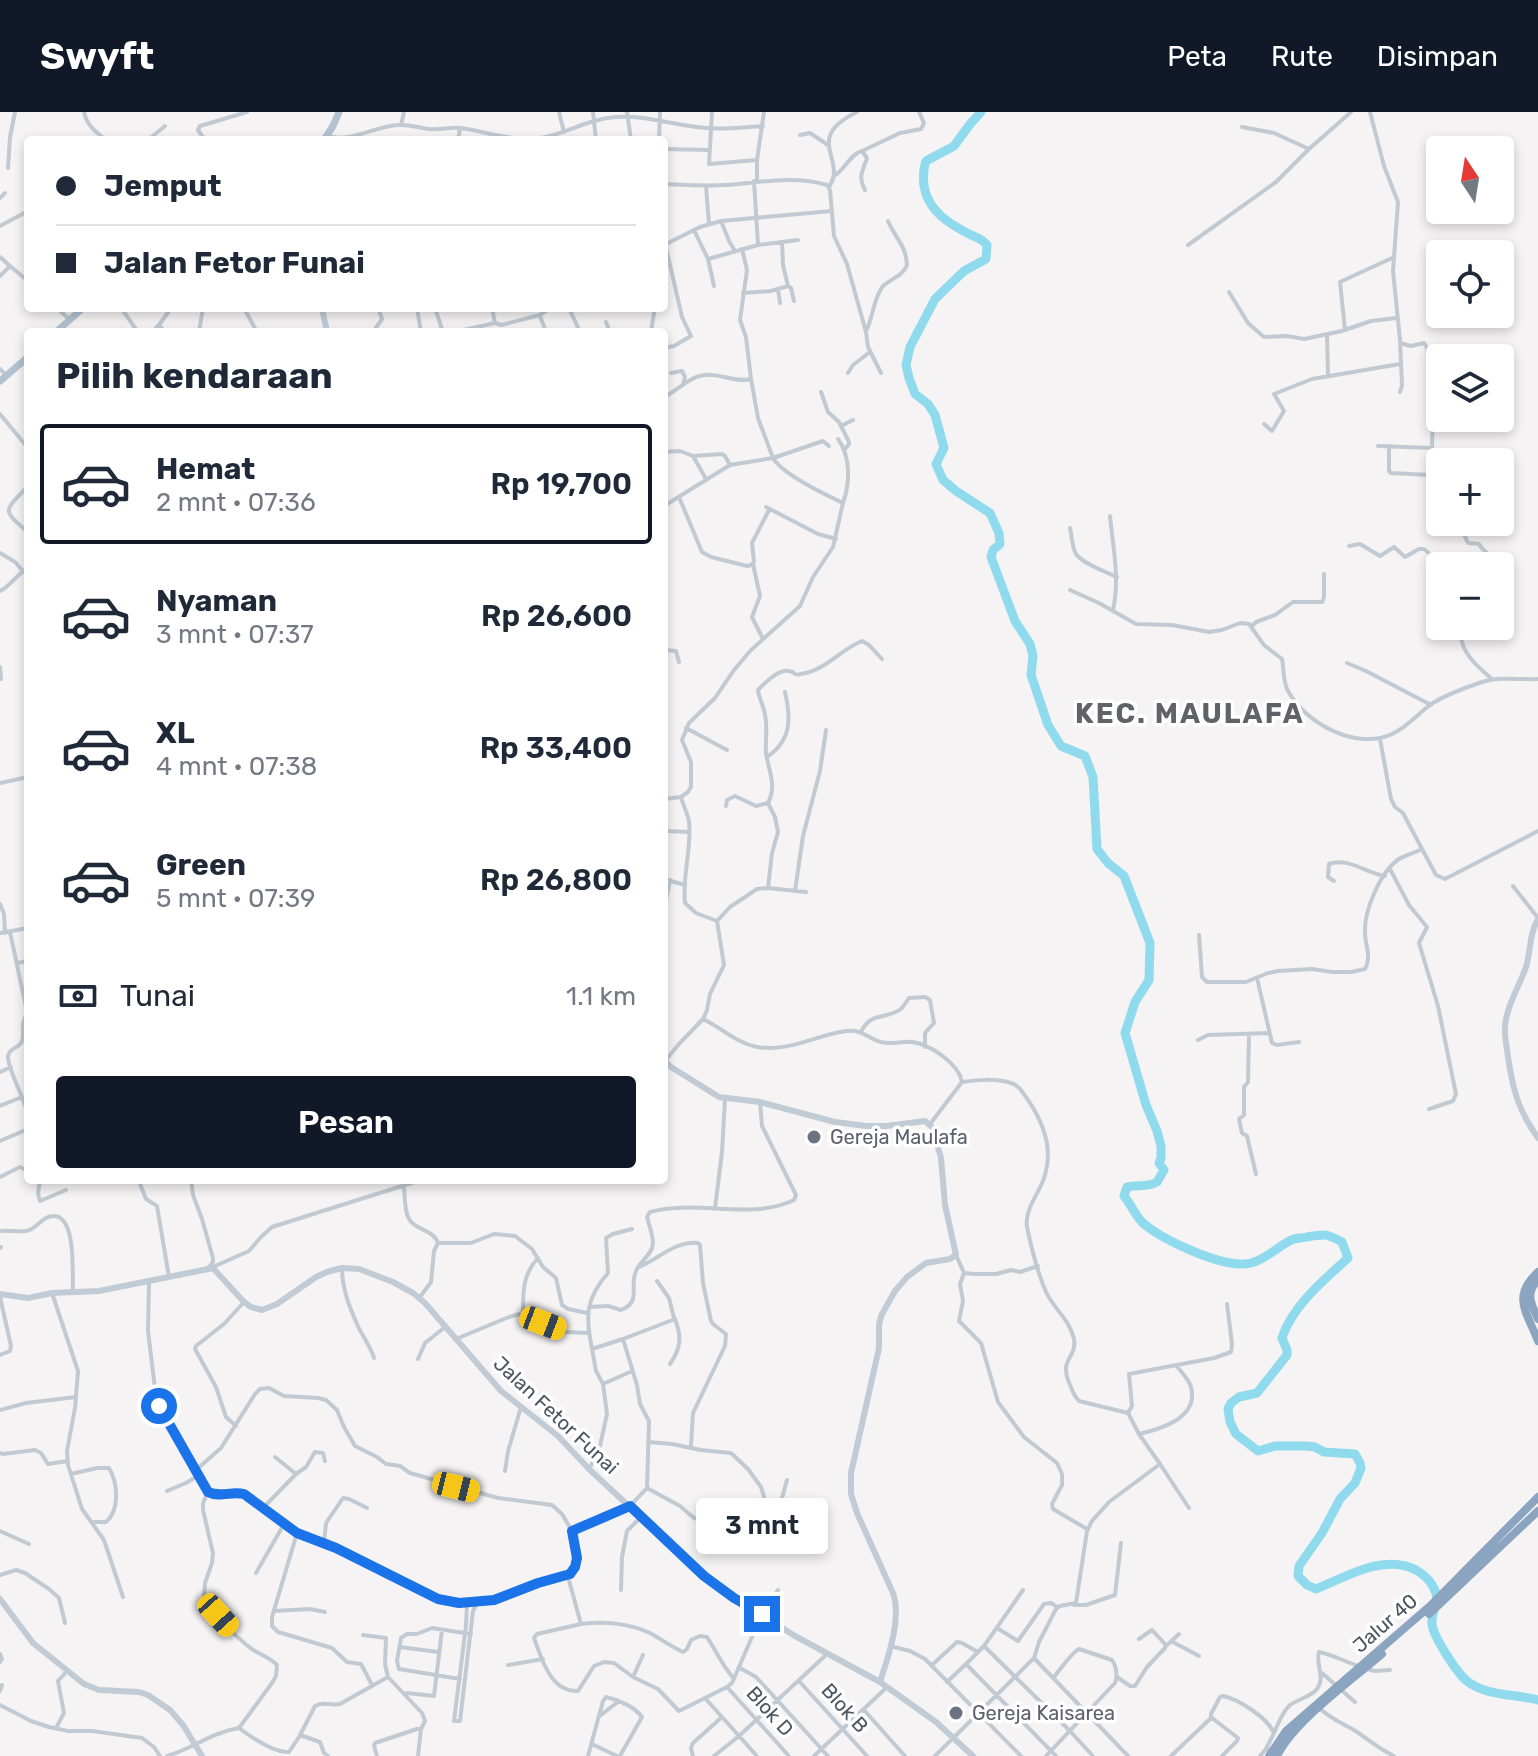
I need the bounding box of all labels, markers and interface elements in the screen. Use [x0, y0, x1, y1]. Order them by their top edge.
text: Swyft [40, 33, 154, 79]
text: Peta [1167, 40, 1227, 73]
text: Rute [1271, 40, 1333, 73]
text: Disimpan [1377, 40, 1498, 73]
north arrow [1426, 136, 1514, 224]
map controls [1426, 136, 1514, 640]
text: Jemput [104, 168, 222, 204]
button: locate [1426, 240, 1514, 328]
text: Jalan Fetor Funai [104, 245, 365, 281]
button: layers [1426, 344, 1514, 432]
text: Pilih kendaraan [56, 354, 333, 397]
icon: car [60, 448, 132, 520]
button: + [1426, 448, 1514, 536]
text: Hemat [156, 451, 255, 487]
text: Rp 19,700 [491, 466, 632, 502]
text: 2 mnt · 07:36 [156, 487, 316, 518]
button: − [1426, 552, 1514, 640]
icon: car [60, 580, 132, 652]
text: Nyaman [156, 583, 277, 619]
text: Rp 26,600 [481, 598, 632, 634]
text: 3 mnt · 07:37 [156, 619, 314, 650]
district label: KEC. MAULAFA [1075, 697, 1305, 730]
icon: car [60, 712, 132, 784]
text: XL [156, 715, 195, 751]
text: Rp 33,400 [480, 730, 632, 766]
text: 4 mnt · 07:38 [156, 751, 317, 782]
icon: car [60, 844, 132, 916]
text: Green [156, 847, 246, 883]
text: Rp 26,800 [480, 862, 632, 898]
text: 5 mnt · 07:39 [156, 883, 316, 914]
icon: cash [56, 974, 100, 1018]
text: Tunai [120, 978, 195, 1014]
text: 1.1 km [566, 981, 636, 1012]
button: Pesan [56, 1076, 636, 1168]
place label: Gereja Maulafa [830, 1125, 968, 1149]
marker: Gereja Maulafa [805, 1128, 823, 1146]
car [516, 1303, 570, 1343]
street label: Jalan Fetor Funai [489, 1351, 623, 1479]
route start [141, 1388, 177, 1424]
car [430, 1470, 482, 1504]
callout: 3 mnt [696, 1498, 828, 1554]
text: 3 mnt [725, 1510, 799, 1541]
street label: Jalur 40 [1348, 1588, 1422, 1658]
car [193, 1589, 243, 1641]
route end [744, 1596, 780, 1632]
street label: Blok B [817, 1678, 873, 1738]
street label: Blok D [742, 1681, 798, 1741]
place label: Gereja Kaisarea [972, 1701, 1115, 1725]
marker: Gereja Kaisarea [947, 1704, 965, 1722]

